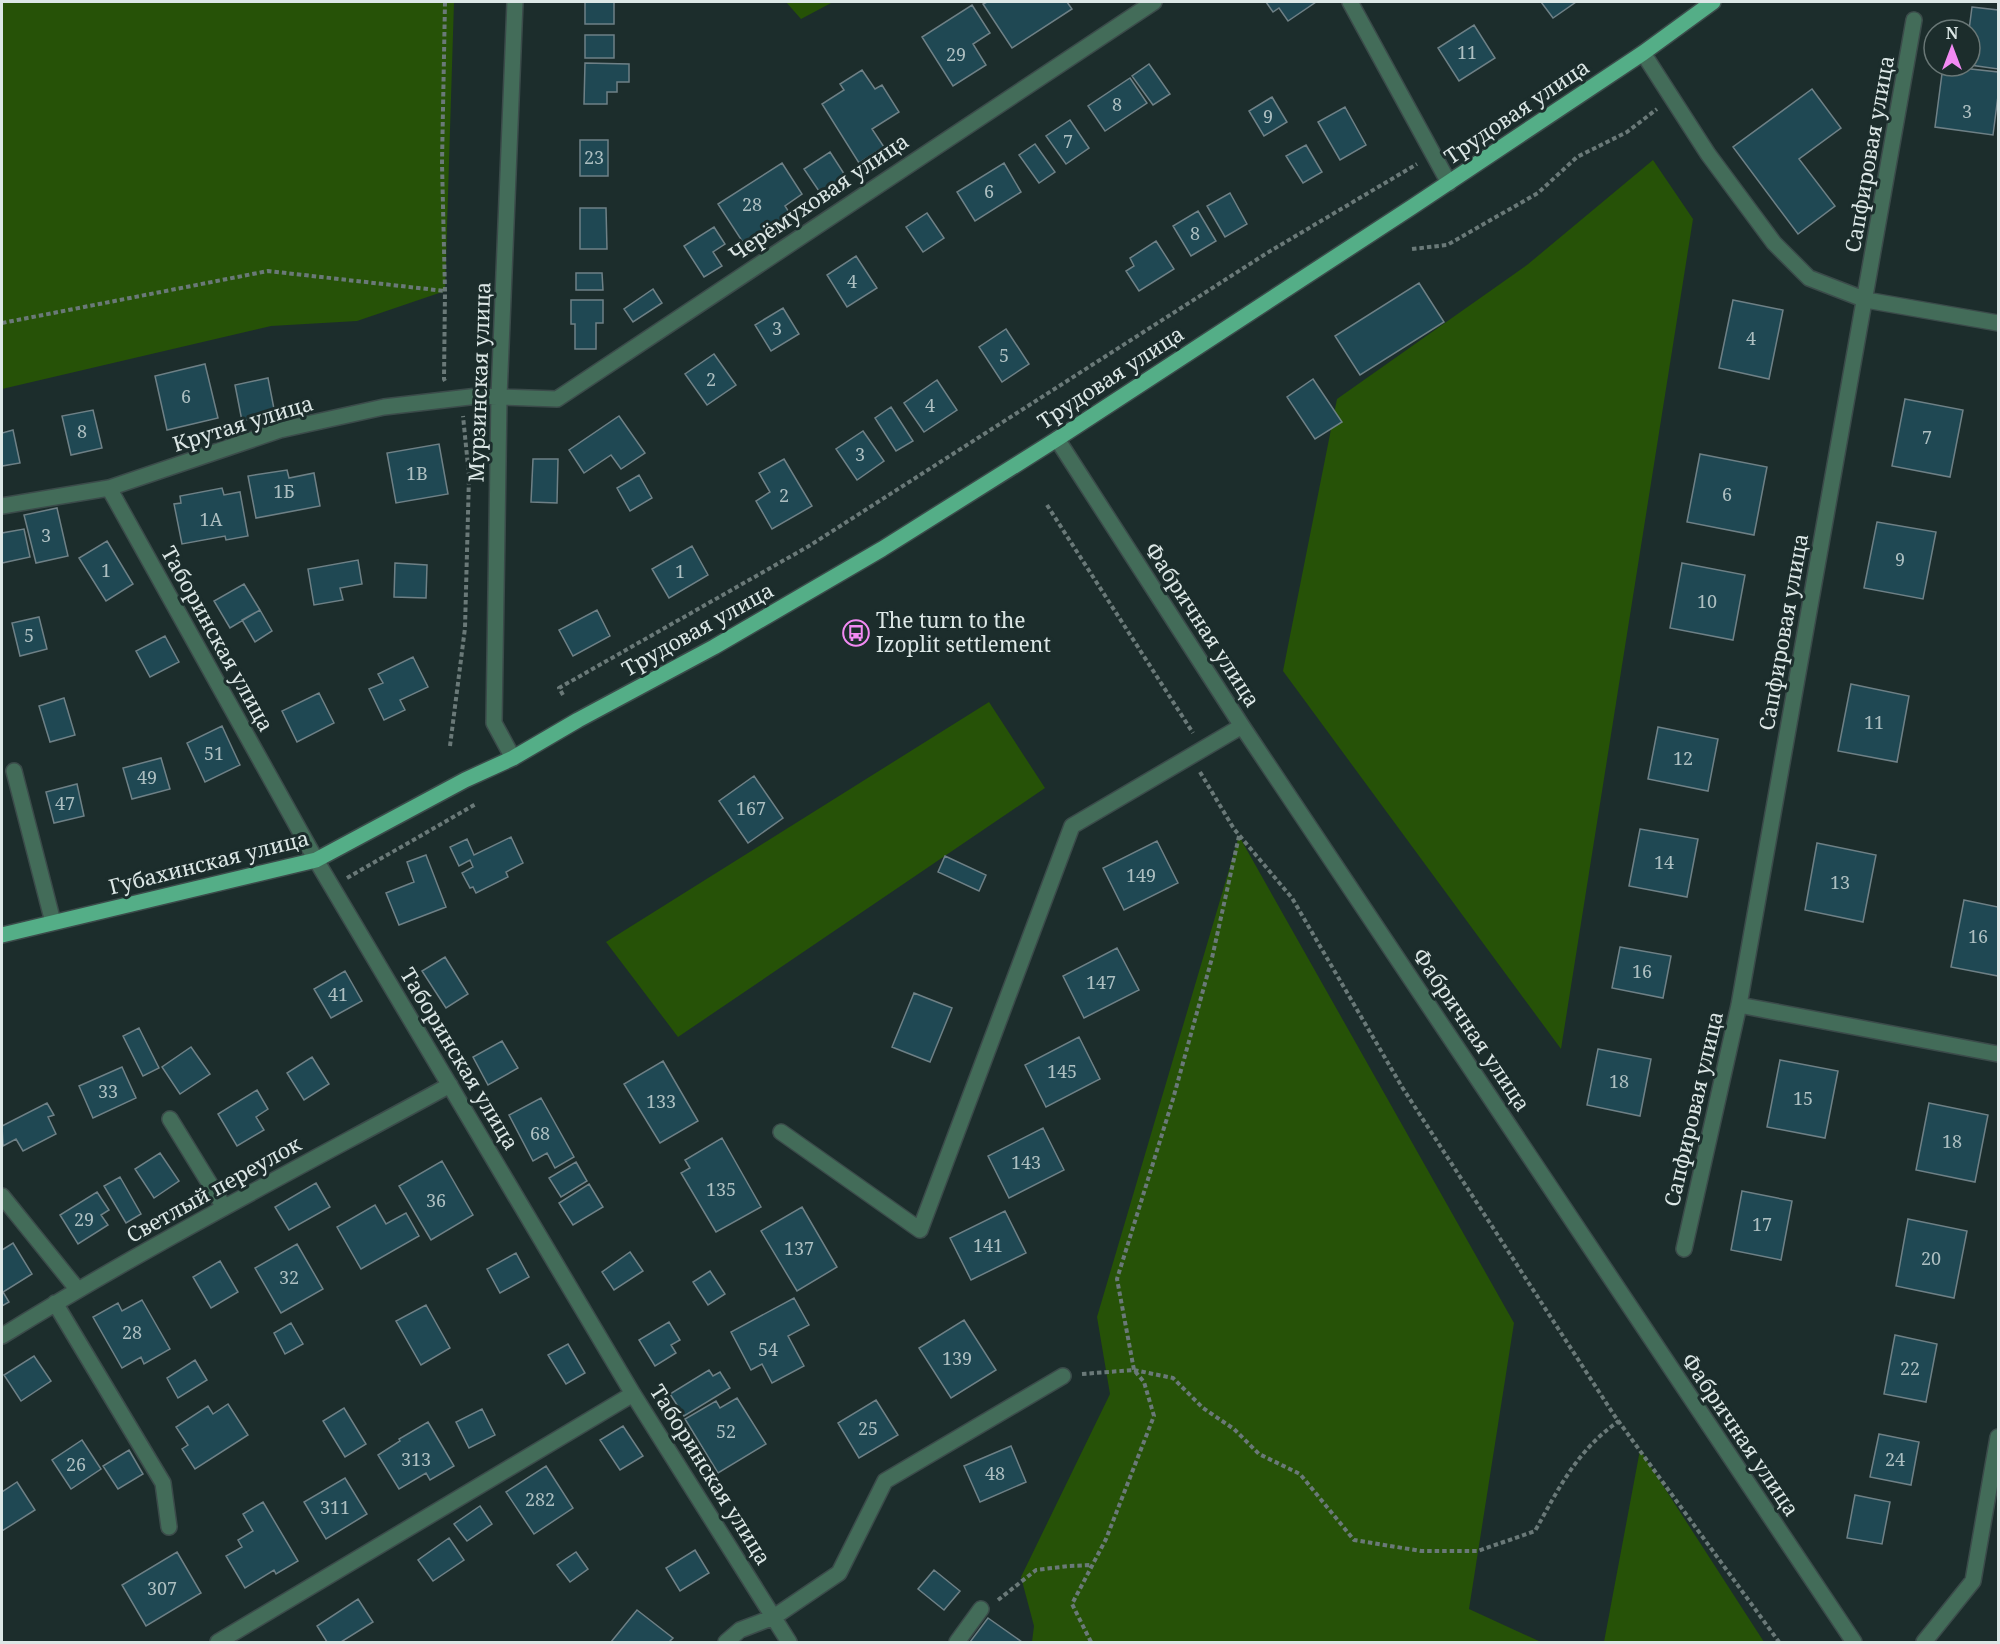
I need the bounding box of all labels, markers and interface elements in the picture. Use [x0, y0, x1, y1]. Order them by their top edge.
north arrow [1922, 18, 1982, 78]
text: N [1946, 22, 1959, 44]
house number: 11 [1457, 40, 1477, 64]
house number: 29 [946, 42, 966, 66]
street label: Трудовая улица [1438, 52, 1594, 170]
street label: Сапфировая улица [1838, 53, 1900, 254]
house number: 8 [1112, 92, 1122, 116]
house number: 3 [1962, 99, 1972, 123]
house number: 9 [1263, 104, 1273, 128]
street label: Черёмуховая улица [723, 127, 914, 268]
house number: 7 [1063, 129, 1073, 153]
house number: 23 [584, 145, 604, 169]
house number: 6 [984, 179, 994, 203]
house number: 28 [742, 192, 762, 216]
house number: 8 [1190, 221, 1200, 245]
house number: 4 [847, 269, 857, 293]
street label: Мурзинская улица [462, 281, 496, 483]
house number: 3 [772, 316, 782, 340]
street label: Трудовая улица [1032, 319, 1189, 435]
house number: 4 [1746, 326, 1756, 350]
house number: 5 [999, 343, 1009, 367]
house number: 2 [706, 367, 716, 391]
house number: 6 [181, 384, 191, 408]
street label: Крутая улица [169, 388, 316, 458]
house number: 4 [925, 393, 935, 417]
house number: 8 [77, 419, 87, 443]
house number: 7 [1922, 425, 1932, 449]
house number: 3 [855, 442, 865, 466]
house number: 1В [406, 461, 428, 485]
house number: 1Б [273, 479, 295, 503]
house number: 6 [1722, 482, 1732, 506]
house number: 2 [779, 483, 789, 507]
house number: 1А [200, 507, 223, 531]
house number: 3 [41, 523, 51, 547]
street label: Сапфировая улица [1752, 531, 1814, 732]
street label: Фабричная улица [1139, 537, 1267, 712]
street label: Таборинская улица [155, 541, 281, 736]
house number: 9 [1895, 547, 1905, 571]
house number: 1 [101, 558, 111, 582]
house number: 1 [675, 559, 685, 583]
street label: Трудовая улица [617, 576, 778, 682]
house number: 10 [1697, 589, 1717, 613]
place label: The turn to the Izoplit settlement [876, 606, 1051, 658]
bus stop icon: The turn to the Izoplit settlement [841, 618, 871, 648]
house number: 5 [24, 623, 34, 647]
house number: 11 [1864, 710, 1884, 734]
house number: 51 [204, 741, 224, 765]
house number: 12 [1673, 746, 1693, 770]
house number: 49 [137, 765, 157, 789]
house number: 47 [55, 791, 75, 815]
house number: 167 [736, 796, 766, 820]
street label: Губахинская улица [106, 824, 312, 900]
house number: 14 [1654, 850, 1674, 874]
house number: 149 [1126, 863, 1156, 887]
house number: 13 [1830, 870, 1850, 894]
house number: 16 [1968, 924, 1988, 948]
street label: Фабричная улица [1407, 942, 1537, 1117]
house number: 16 [1632, 959, 1652, 983]
street label: Таборинская улица [394, 962, 525, 1155]
house number: 147 [1086, 970, 1116, 994]
house number: 41 [328, 982, 348, 1006]
street label: Сапфировая улица [1657, 1008, 1729, 1209]
house number: 145 [1047, 1059, 1077, 1083]
house number: 18 [1609, 1069, 1629, 1093]
house number: 33 [98, 1079, 118, 1103]
house number: 15 [1793, 1086, 1813, 1110]
house number: 133 [646, 1089, 676, 1113]
house number: 68 [530, 1121, 550, 1145]
street label: Светлый переулок [121, 1129, 306, 1249]
house number: 18 [1942, 1129, 1962, 1153]
house number: 143 [1011, 1150, 1041, 1174]
house number: 135 [706, 1177, 736, 1201]
house number: 36 [426, 1188, 446, 1212]
house number: 29 [74, 1207, 94, 1231]
house number: 17 [1752, 1212, 1772, 1236]
house number: 141 [973, 1233, 1003, 1257]
house number: 137 [784, 1236, 814, 1260]
house number: 20 [1921, 1246, 1941, 1270]
house number: 32 [279, 1265, 299, 1289]
house number: 28 [122, 1320, 142, 1344]
house number: 54 [758, 1337, 778, 1361]
house number: 139 [942, 1346, 972, 1370]
street label: Фабричная улица [1676, 1347, 1806, 1522]
house number: 22 [1900, 1356, 1920, 1380]
street label: Таборинская улица [644, 1379, 778, 1570]
house number: 25 [858, 1416, 878, 1440]
house number: 52 [716, 1419, 736, 1443]
house number: 313 [401, 1447, 431, 1471]
house number: 24 [1885, 1447, 1905, 1471]
house number: 26 [66, 1452, 86, 1476]
house number: 48 [985, 1461, 1005, 1485]
house number: 282 [525, 1487, 555, 1511]
house number: 311 [320, 1495, 350, 1519]
house number: 307 [147, 1576, 177, 1600]

